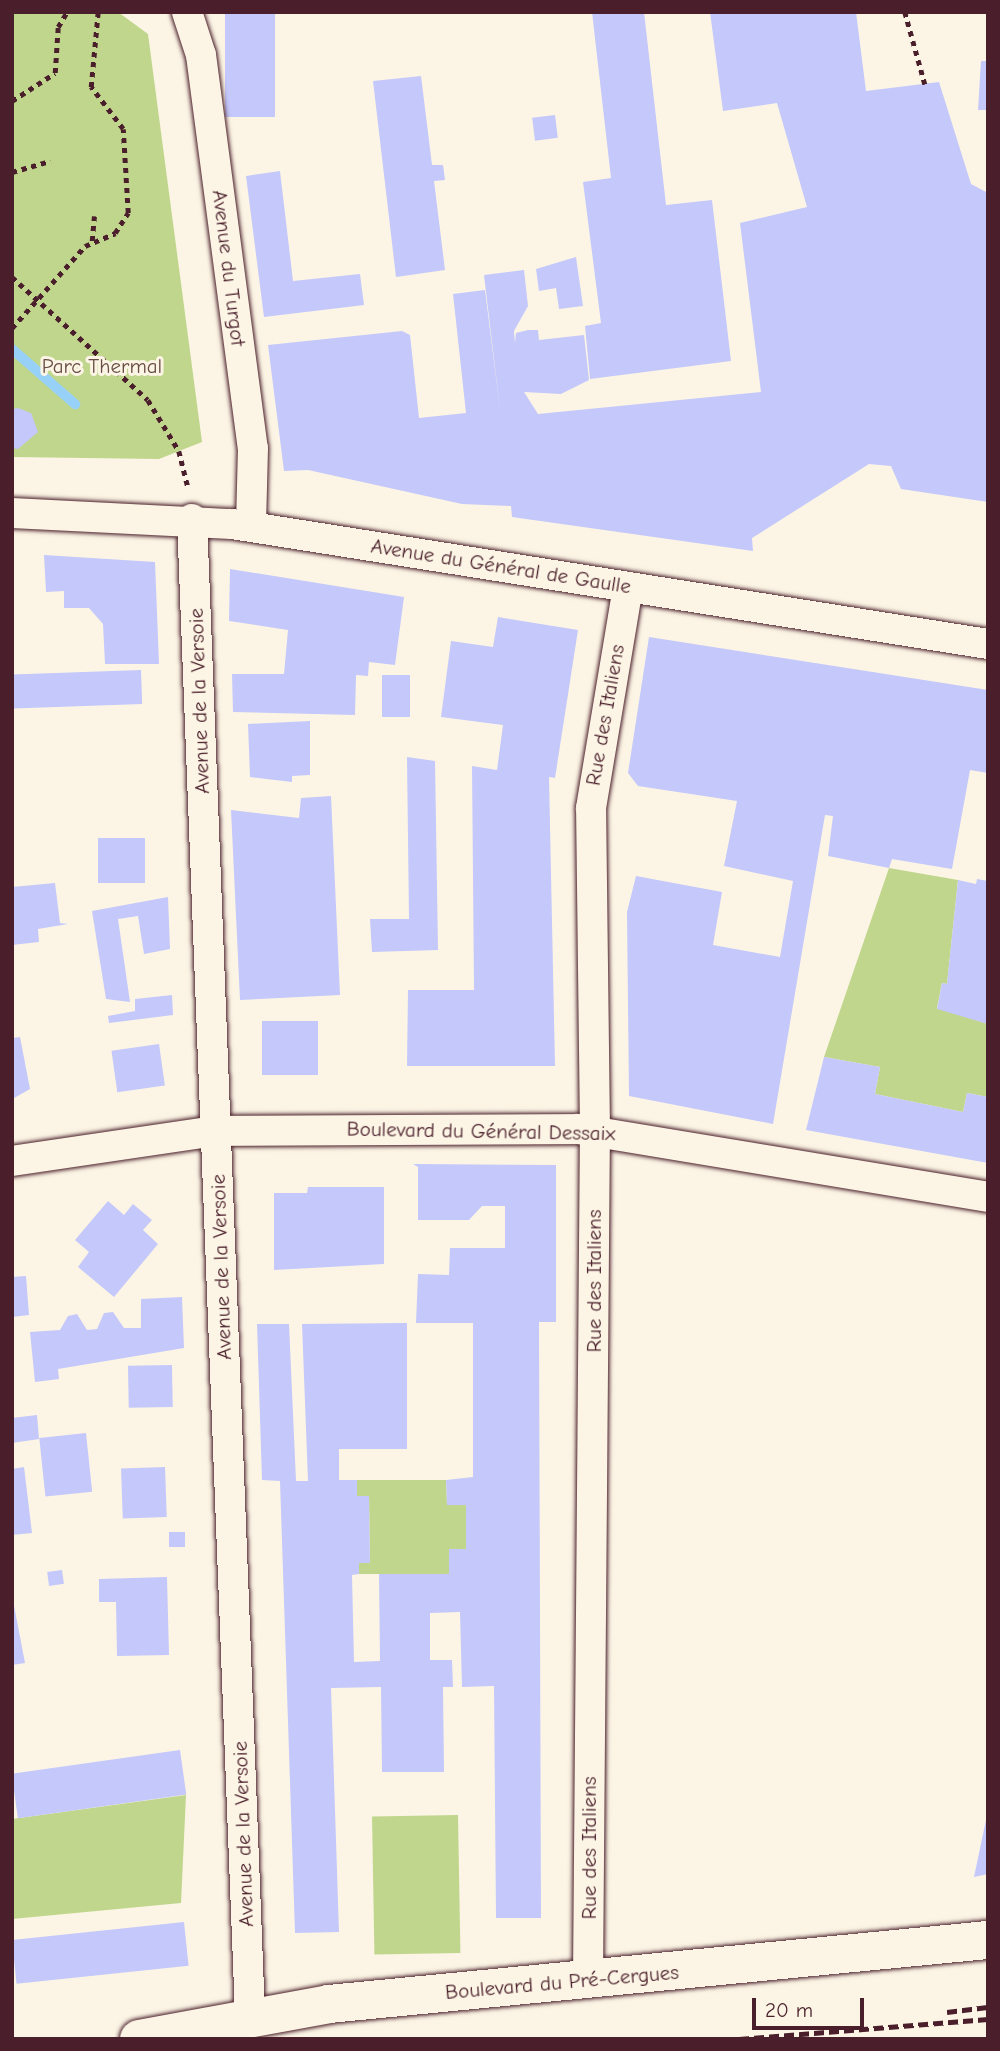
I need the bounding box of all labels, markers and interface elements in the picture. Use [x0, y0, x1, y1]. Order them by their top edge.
street label: Avenue du Turgot [207, 188, 251, 348]
park label: Parc Thermal [42, 353, 162, 379]
street label: Avenue du Général de Gaulle [369, 533, 633, 599]
street label: Avenue de la Versoie [183, 608, 215, 794]
street label: Rue des Italiens [580, 642, 630, 788]
street label: Boulevard du Général Dessaix [346, 1116, 616, 1146]
street label: Avenue de la Versoie [205, 1174, 237, 1360]
street label: Rue des Italiens [581, 1210, 607, 1352]
street label: Avenue de la Versoie [227, 1741, 259, 1927]
street label: Rue des Italiens [576, 1777, 602, 1919]
street label: Boulevard du Pré-Cergues [444, 1959, 680, 2005]
scale bar [755, 1984, 867, 2028]
text: 20 m [765, 1998, 813, 2022]

